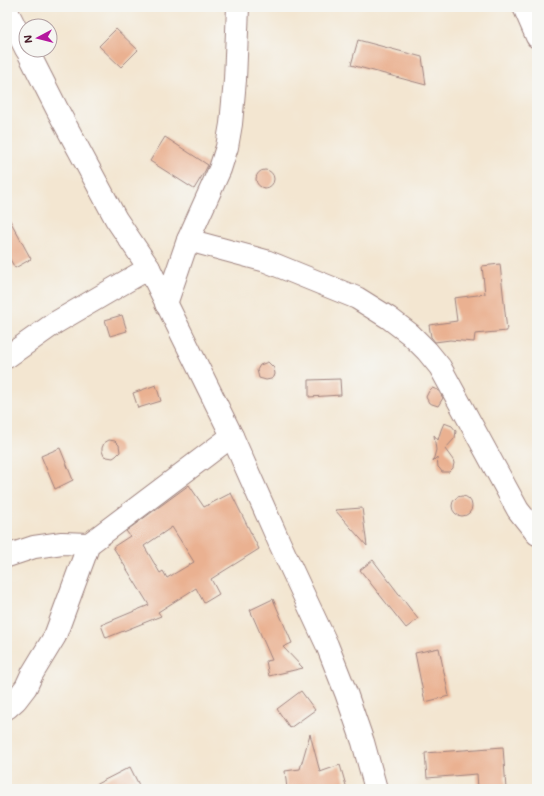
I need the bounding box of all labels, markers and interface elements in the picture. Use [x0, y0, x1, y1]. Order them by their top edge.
north arrow [18, 18, 58, 58]
text: N [20, 34, 36, 44]

